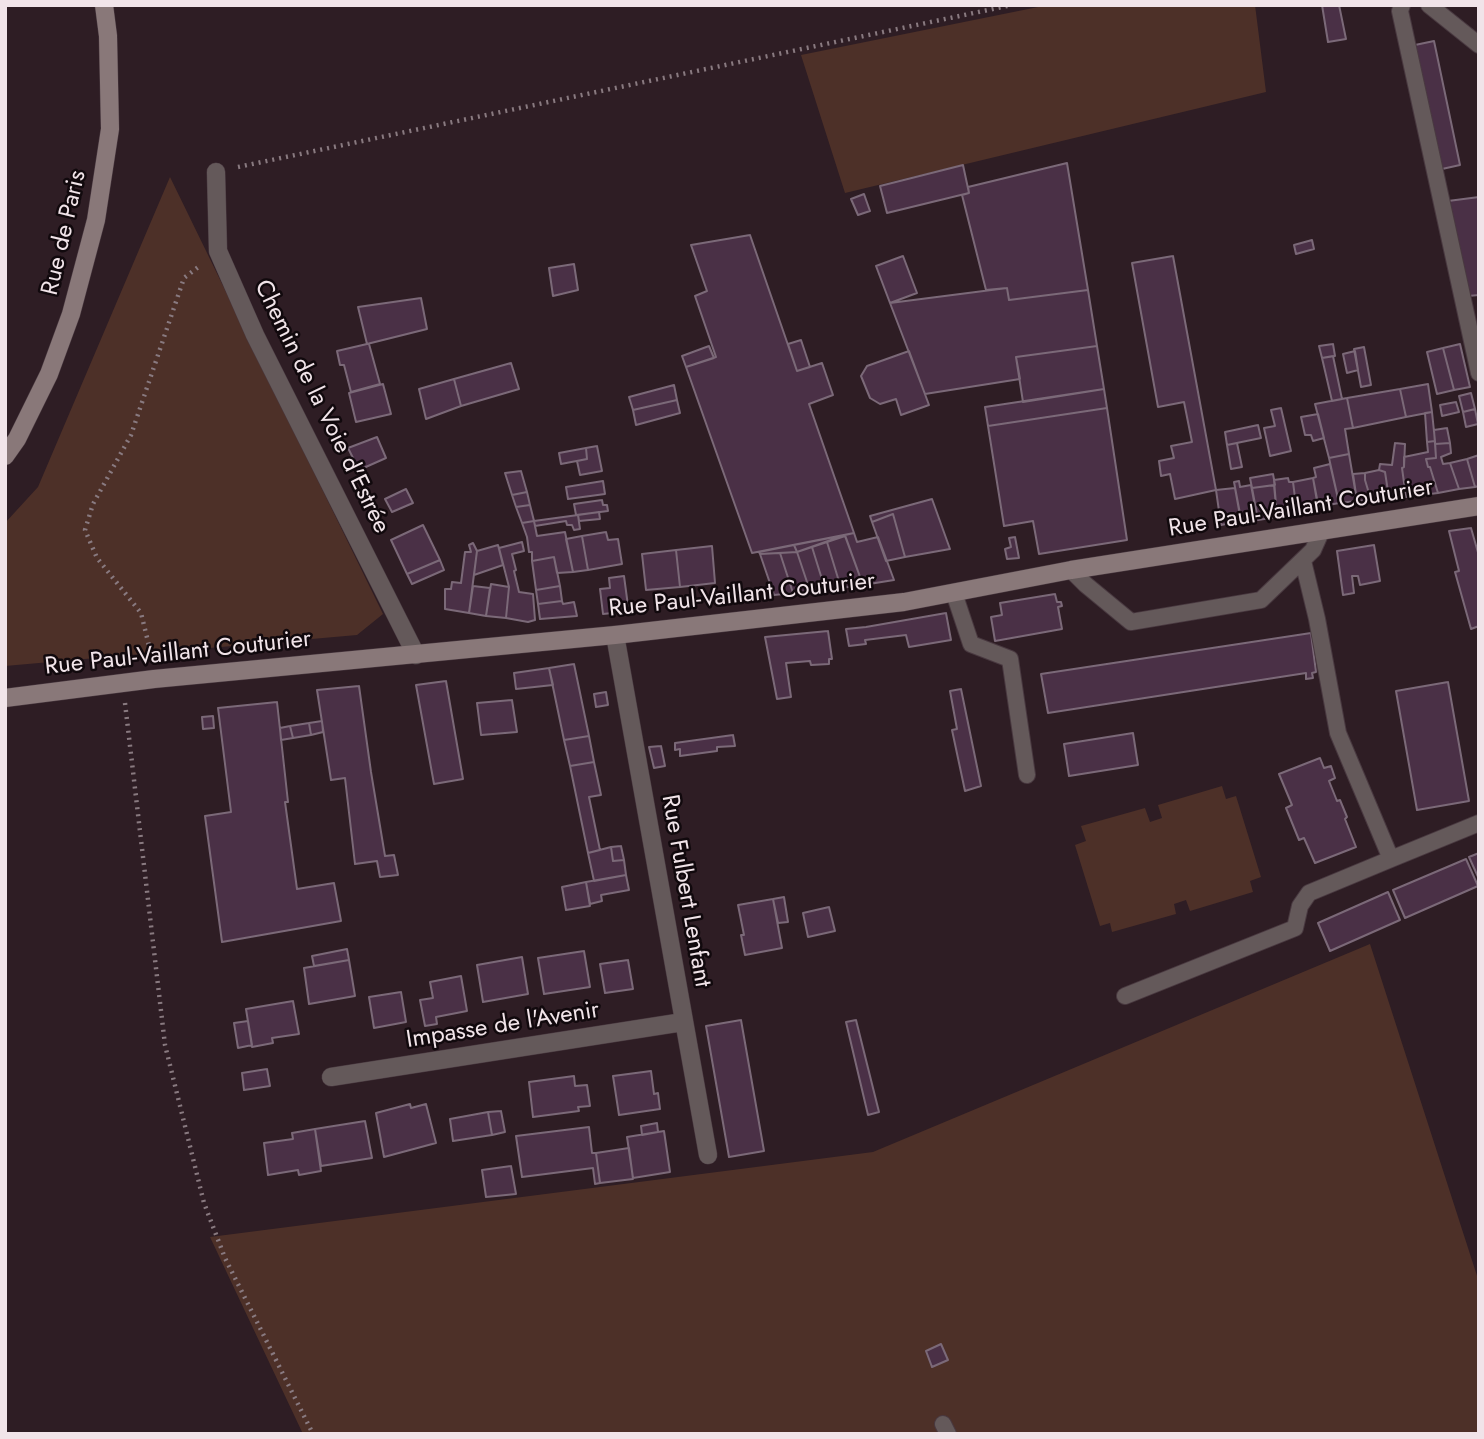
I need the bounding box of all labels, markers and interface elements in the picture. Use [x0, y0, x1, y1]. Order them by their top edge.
street label: Rue de Paris [37, 168, 93, 298]
street label: Chemin de la Voie d'Estrée [247, 276, 395, 538]
street label: Rue Paul-Vaillant Couturier [1167, 474, 1435, 544]
street label: Rue Paul-Vaillant Couturier [607, 568, 877, 624]
street label: Rue Paul-Vaillant Couturier [43, 626, 313, 682]
street label: Rue Fulbert Lenfant [654, 792, 716, 990]
street label: Impasse de l'Avenir [404, 997, 602, 1055]

